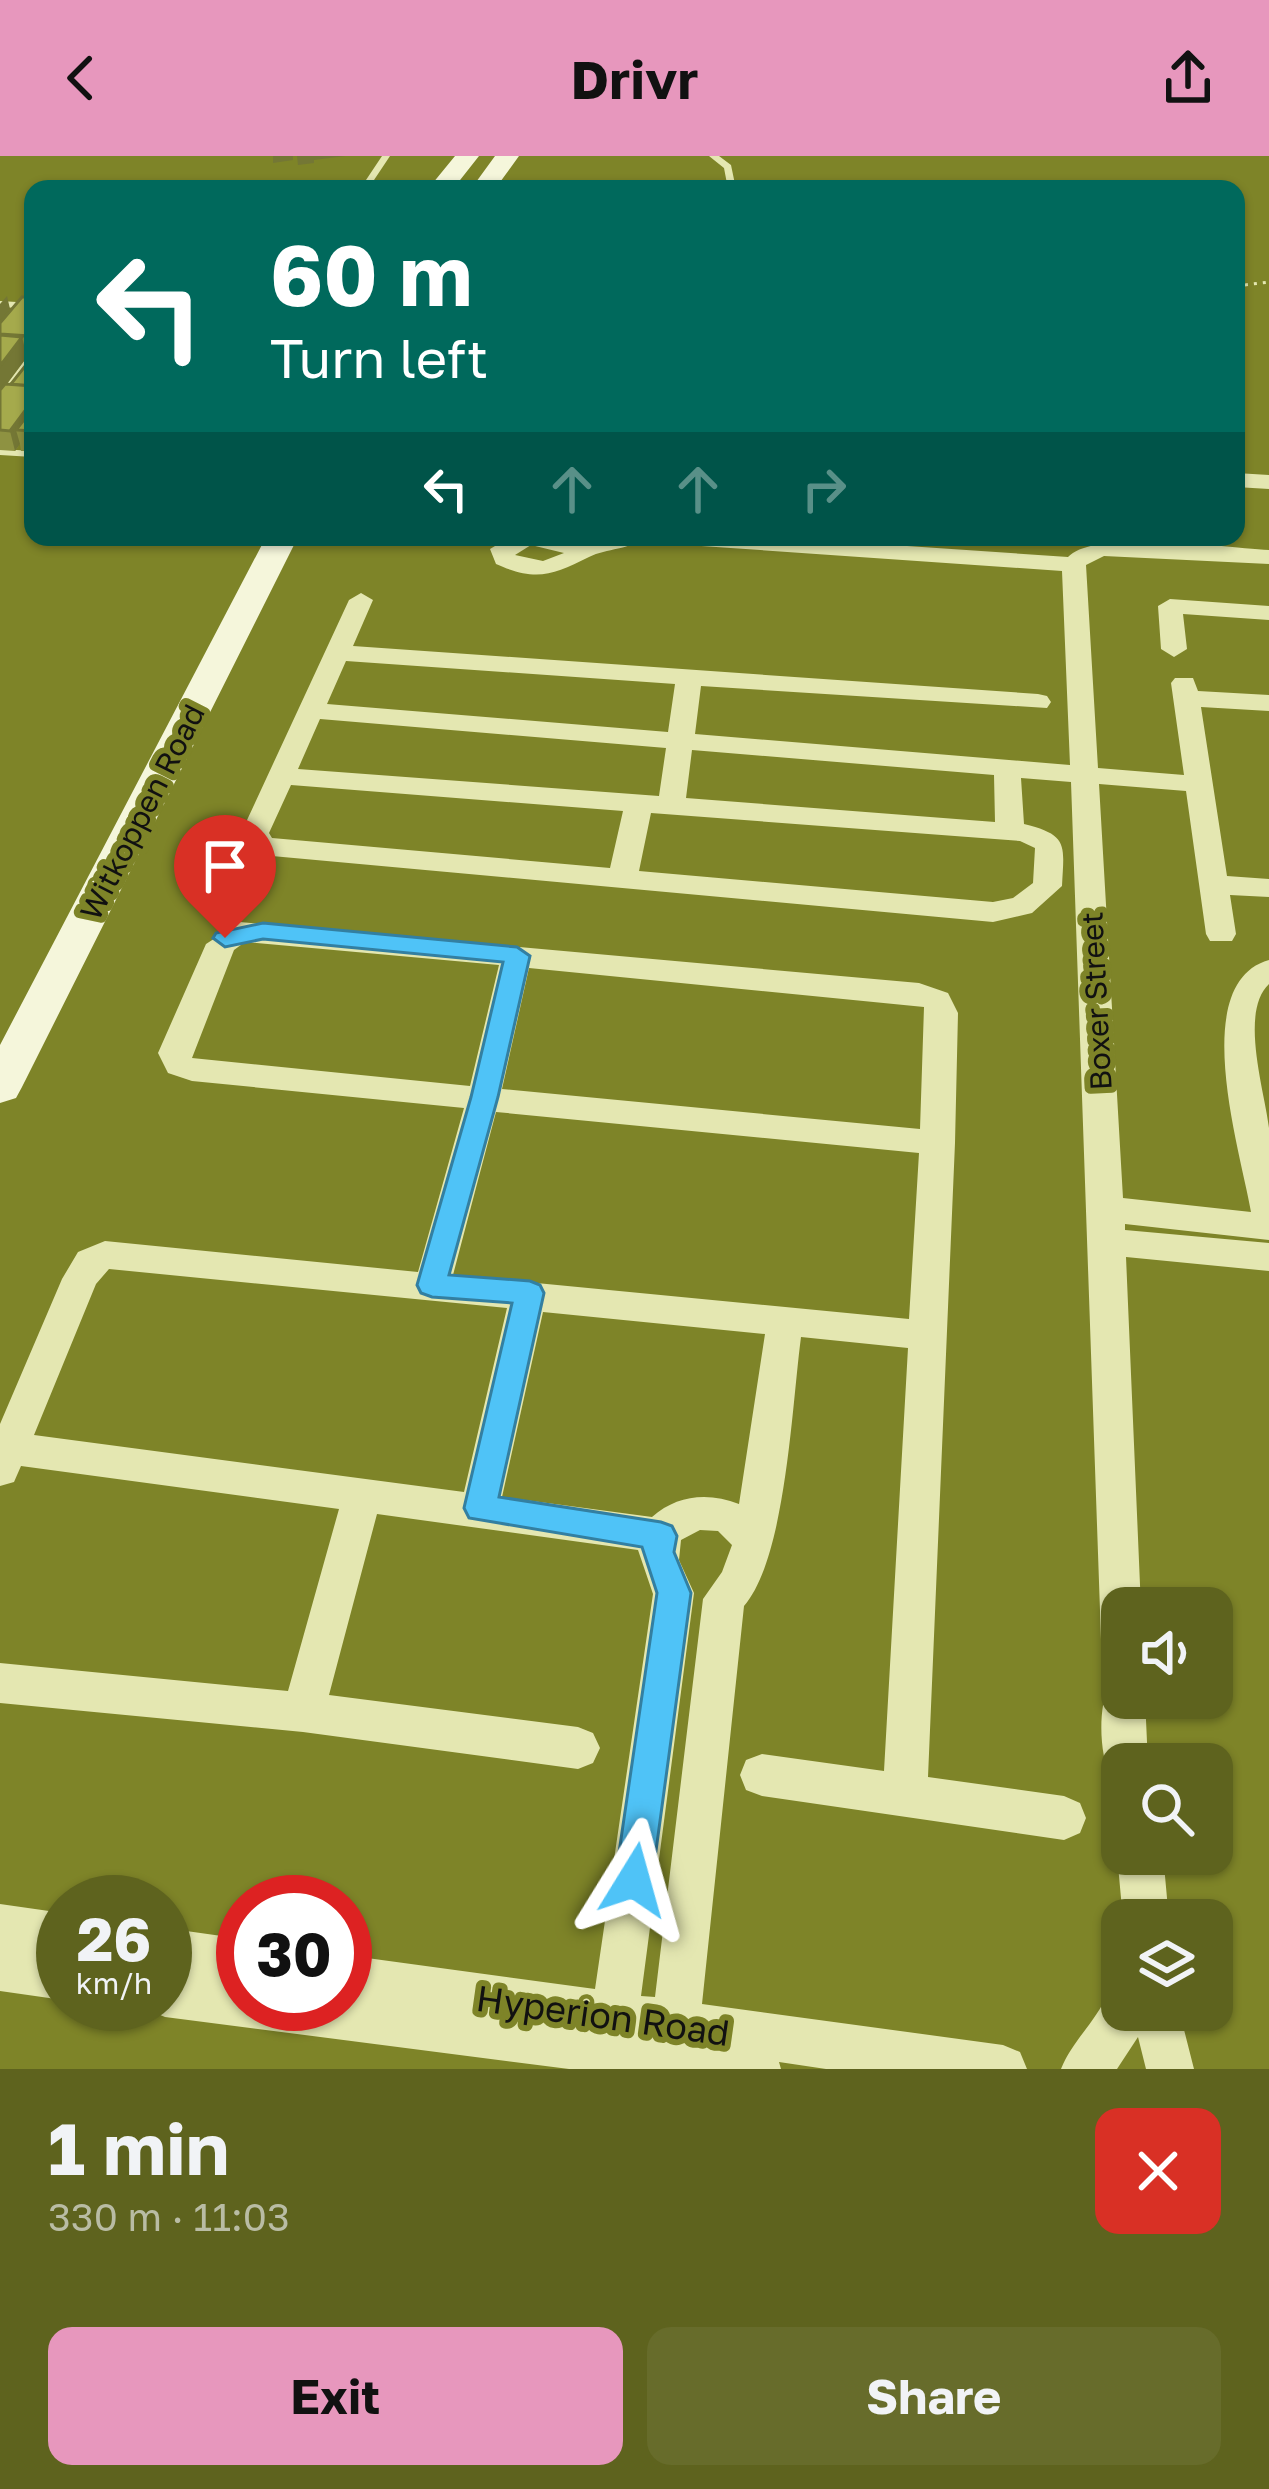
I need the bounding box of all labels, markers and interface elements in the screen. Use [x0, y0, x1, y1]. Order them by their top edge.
icon: back [48, 45, 114, 111]
icon: share [1155, 45, 1221, 111]
text: Drivr [571, 46, 698, 111]
text: 60 m [270, 224, 472, 324]
icon: left [72, 228, 228, 384]
text: Turn left [270, 325, 488, 390]
icon: left [413, 456, 479, 522]
icon: ahead [539, 456, 605, 522]
icon: ahead [665, 456, 731, 522]
icon: right [791, 456, 857, 522]
street label: Witkoppen Road [72, 698, 212, 926]
pin [174, 815, 276, 938]
icon: arrive [192, 833, 258, 899]
street label: Boxer Street [1073, 911, 1119, 1091]
map controls [1101, 1587, 1233, 2031]
button: sound [1101, 1587, 1233, 1719]
button: search [1101, 1743, 1233, 1875]
position arrow [571, 1817, 697, 1943]
speed limit sign: 30 [216, 1875, 372, 2031]
button: layers [1101, 1899, 1233, 2031]
text: 26 [77, 1902, 151, 1974]
text: km/h [76, 1965, 152, 2001]
street label: Hyperion Road [474, 1976, 732, 2054]
text: 1 min [48, 2104, 229, 2191]
button: close [1095, 2108, 1221, 2234]
text: 330 m · 11:03 [48, 2193, 290, 2240]
button: Exit [48, 2327, 623, 2465]
button: Share [647, 2327, 1221, 2465]

